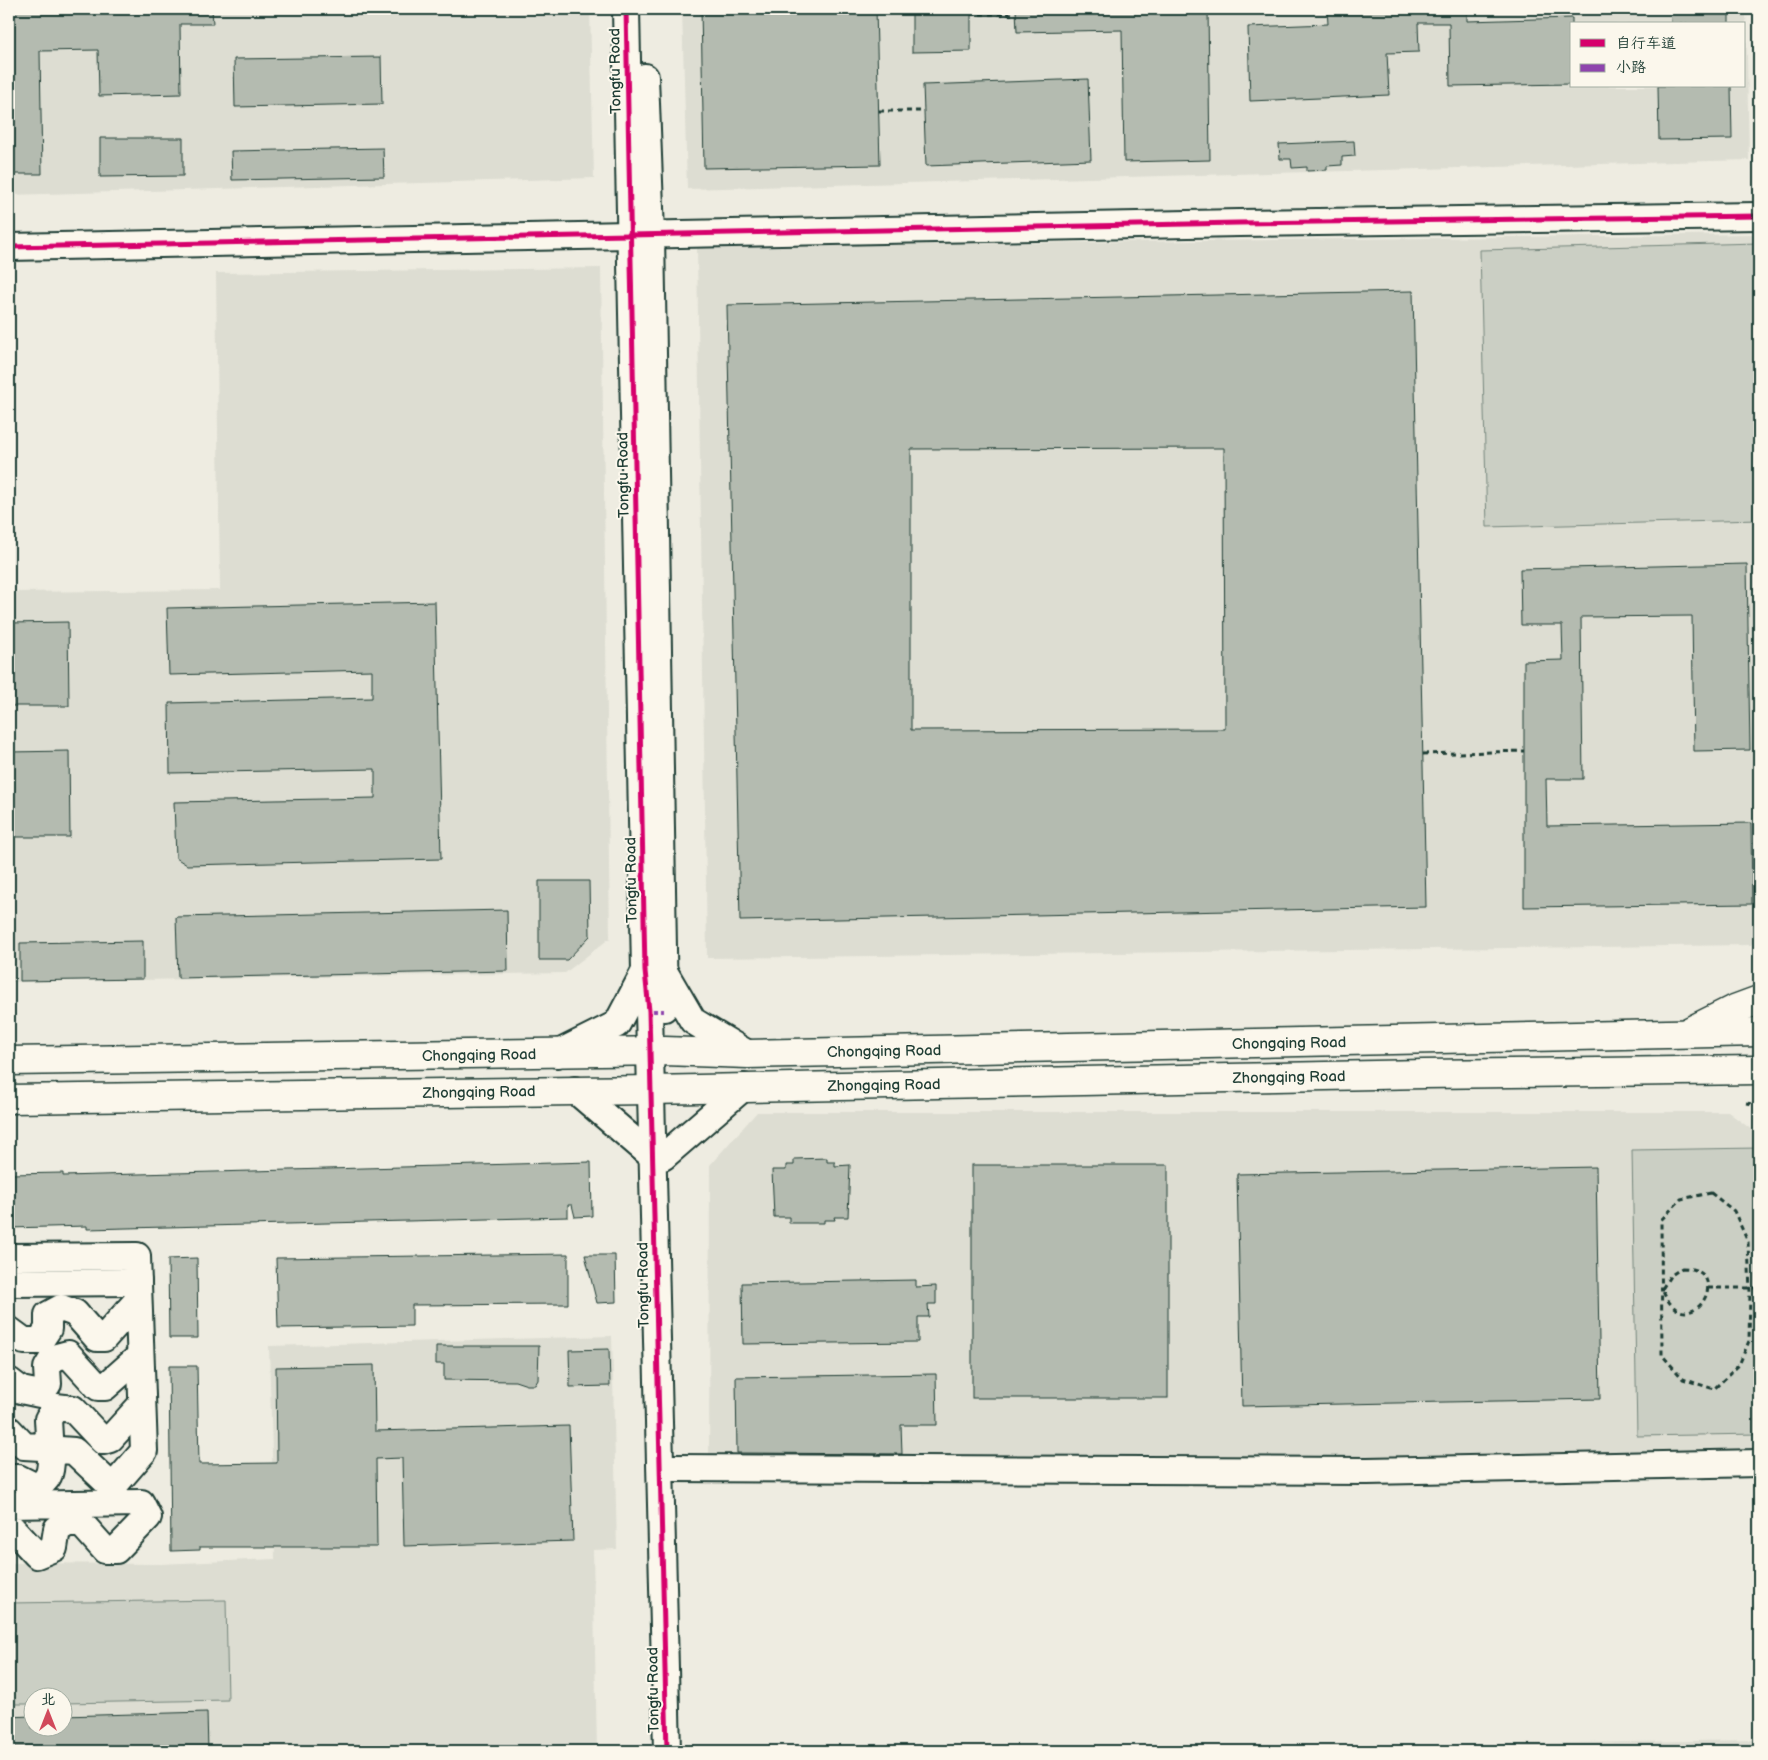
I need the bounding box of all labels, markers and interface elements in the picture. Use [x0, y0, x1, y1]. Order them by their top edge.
legend [1570, 22, 1746, 88]
street label: Tongfu Road [605, 28, 626, 114]
text: 自行车道 [1616, 34, 1676, 53]
text: 小路 [1616, 58, 1646, 77]
street label: Tongfu Road [613, 432, 634, 518]
street label: Tongfu Road [621, 837, 642, 923]
street label: Chongqing Road [1232, 1033, 1346, 1054]
street label: Chongqing Road [827, 1041, 941, 1062]
street label: Chongqing Road [422, 1045, 536, 1066]
street label: Zhongqing Road [1231, 1067, 1346, 1088]
street label: Zhongqing Road [826, 1075, 941, 1096]
street label: Zhongqing Road [421, 1082, 536, 1103]
street label: Tongfu Road [633, 1242, 654, 1328]
street label: Tongfu Road [643, 1647, 664, 1733]
north arrow [22, 1688, 72, 1738]
text: 北 [41, 1691, 55, 1708]

